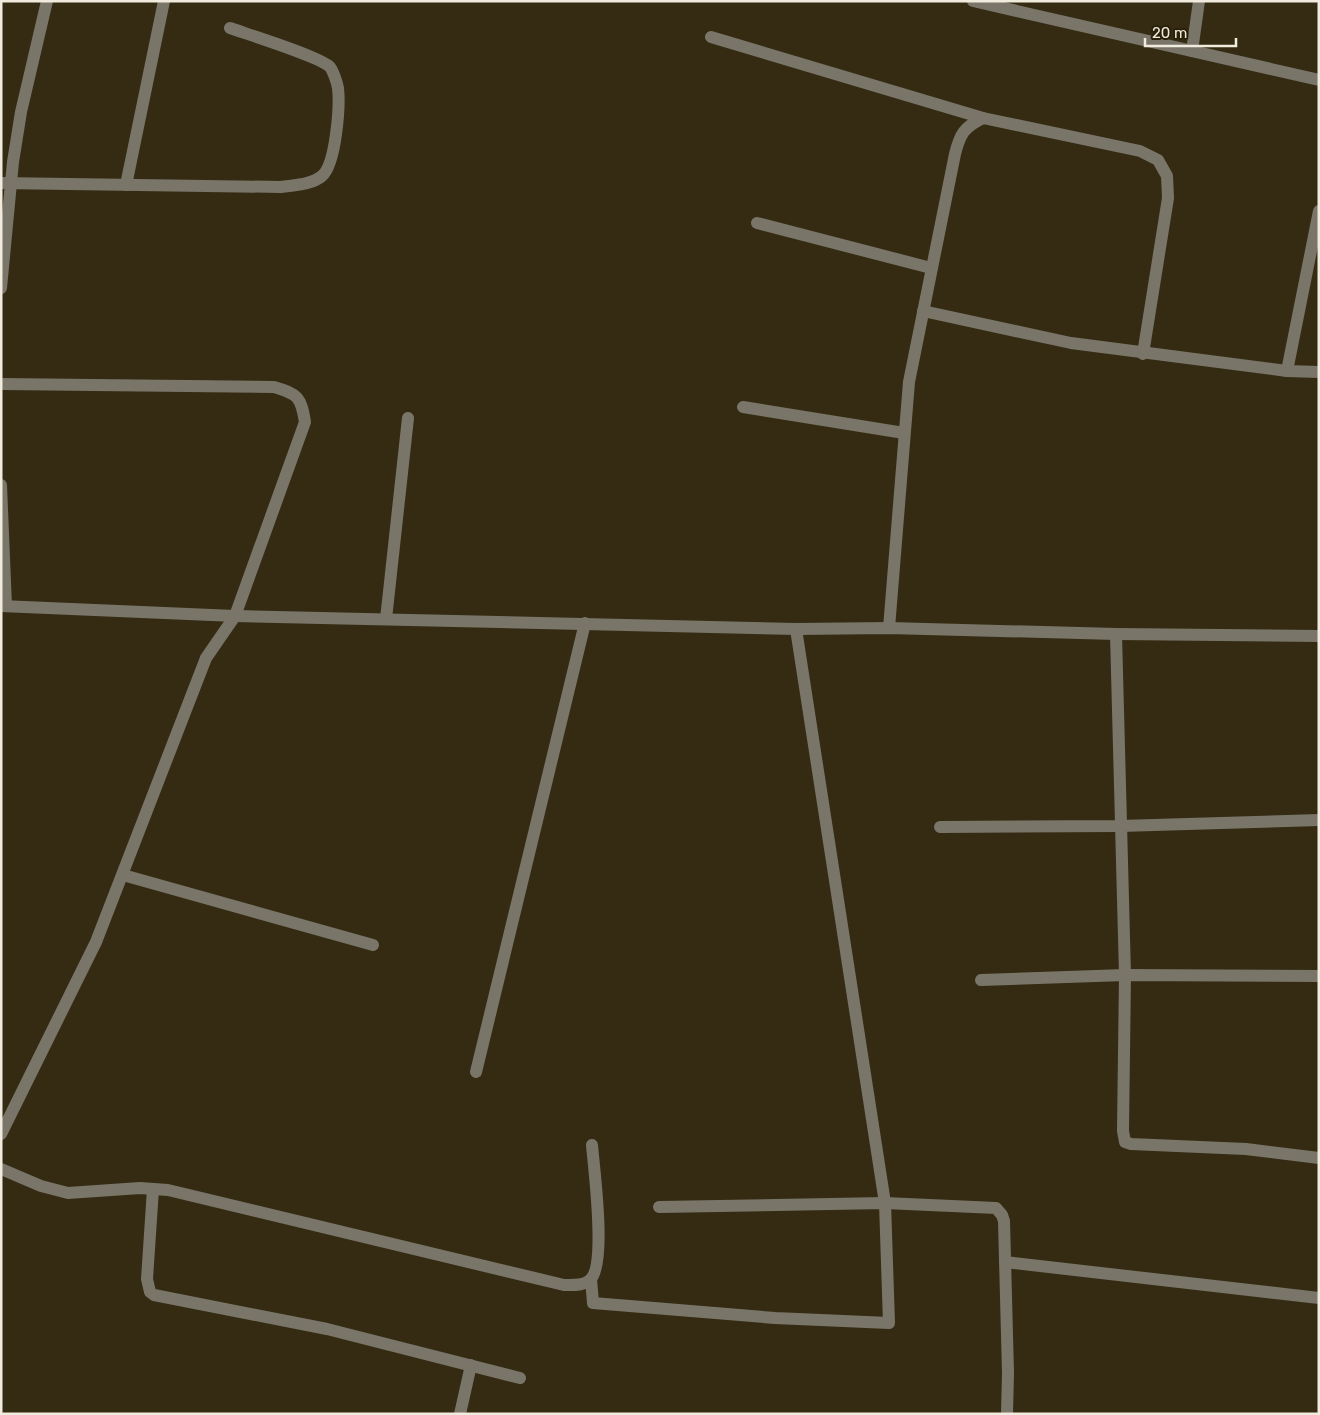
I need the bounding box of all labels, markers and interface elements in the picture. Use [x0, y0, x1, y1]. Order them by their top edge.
scale bar [1145, 15, 1236, 47]
text: 20 m [1152, 24, 1187, 42]

